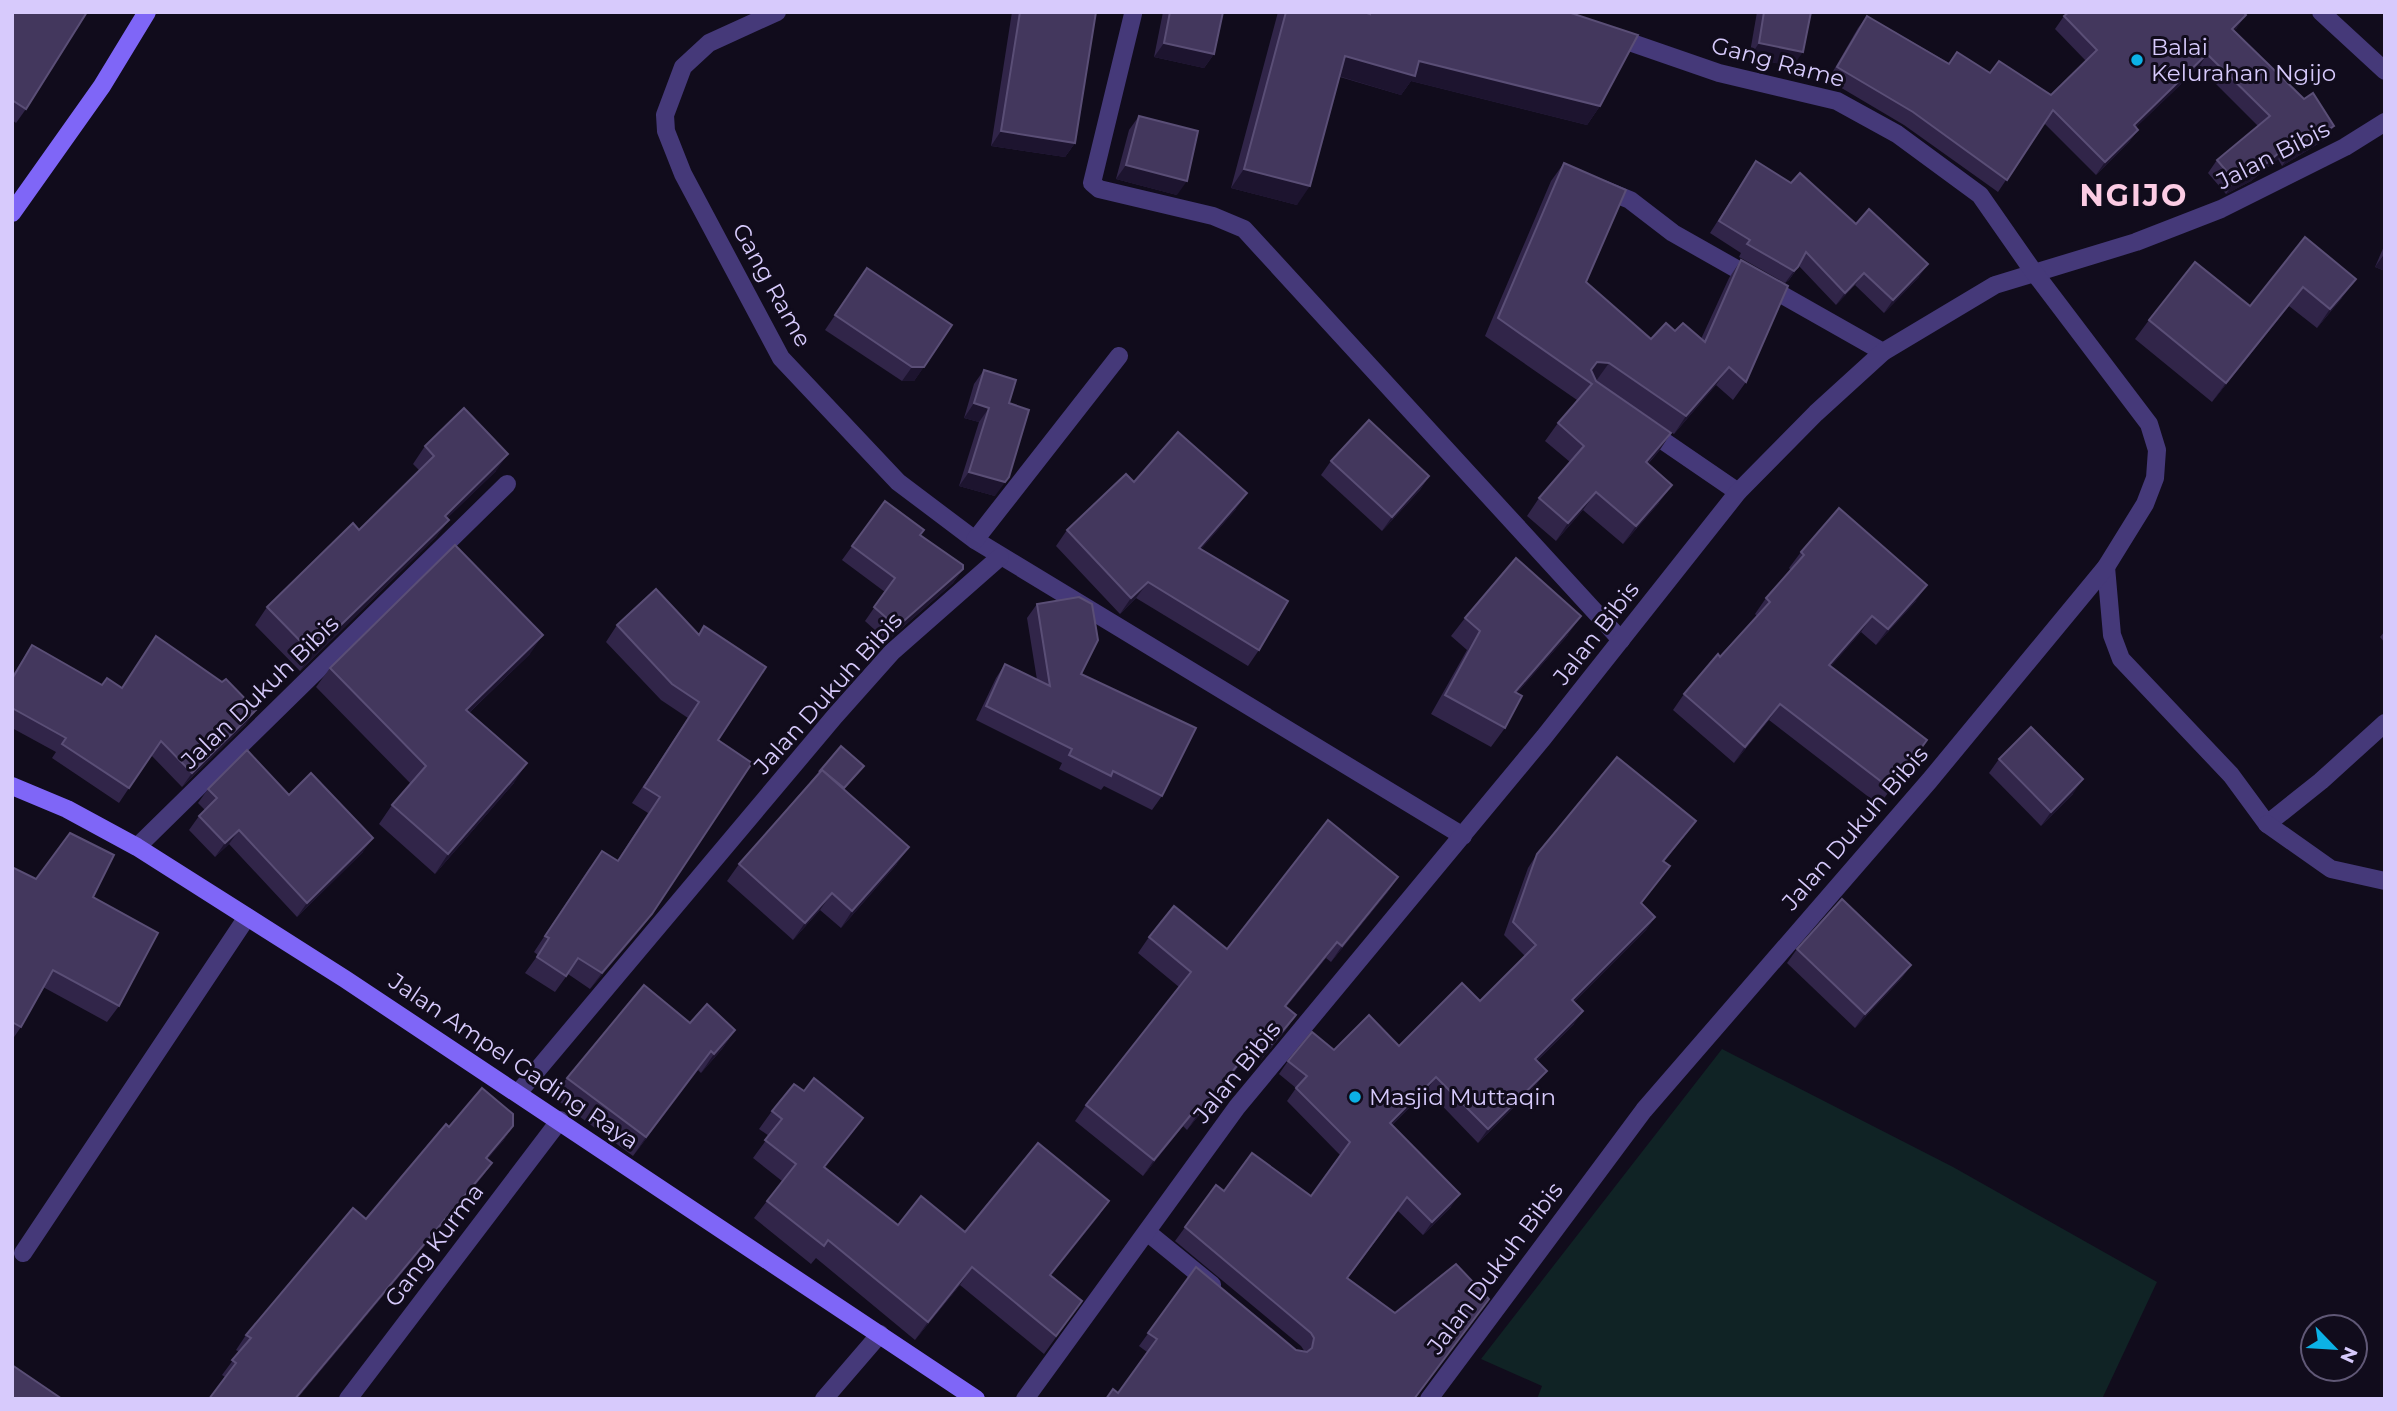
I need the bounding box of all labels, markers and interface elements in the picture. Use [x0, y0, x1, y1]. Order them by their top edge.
street label: Gang Rame [1708, 31, 1848, 93]
place label: Balai Kelurahan Ngijo [2151, 33, 2336, 87]
marker: Balai Kelurahan Ngijo [2129, 52, 2145, 68]
street label: Jalan Bibis [2211, 115, 2334, 196]
district label: NGIJO [2080, 177, 2188, 214]
street label: Gang Rame [727, 218, 817, 352]
street label: Jalan Bibis [1546, 576, 1645, 691]
street label: Jalan Dukuh Bibis [747, 606, 908, 780]
street label: Jalan Dukuh Bibis [175, 610, 345, 775]
street label: Jalan Dukuh Bibis [1776, 740, 1934, 916]
street label: Jalan Ampel Gading Raya [383, 966, 644, 1155]
street label: Jalan Bibis [1187, 1015, 1287, 1129]
place label: Masjid Muttaqin [1369, 1083, 1556, 1111]
marker: Masjid Muttaqin [1347, 1089, 1363, 1105]
street label: Jalan Dukuh Bibis [1421, 1177, 1569, 1360]
street label: Gang Kurma [379, 1178, 489, 1312]
north arrow [2299, 1313, 2369, 1383]
text: N [2335, 1343, 2363, 1367]

